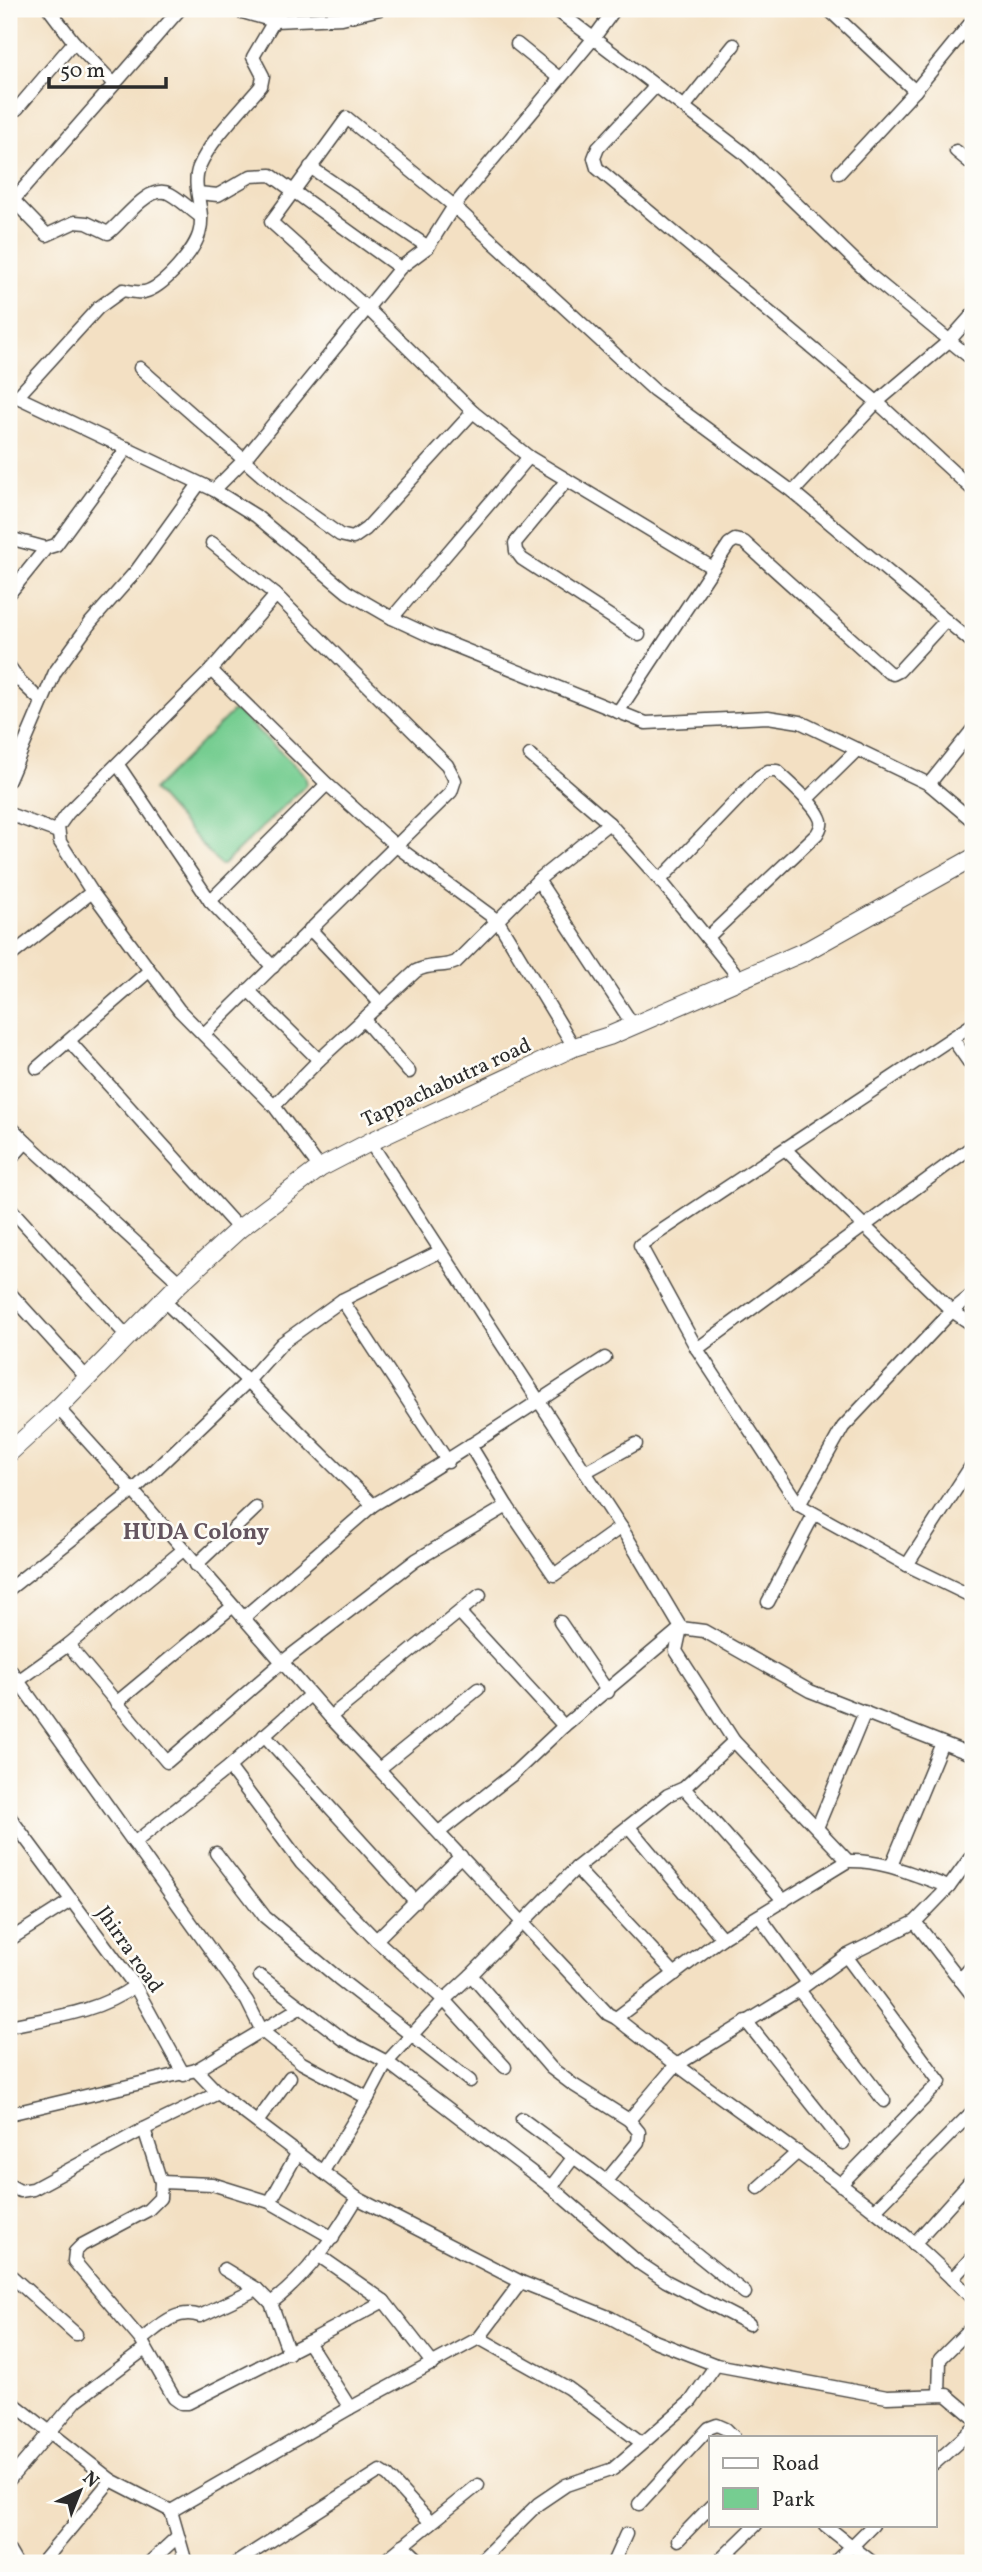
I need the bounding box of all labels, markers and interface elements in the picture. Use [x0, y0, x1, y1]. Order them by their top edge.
scale bar [49, 46, 166, 90]
text: 50 m [60, 57, 105, 86]
street label: Tappachabutra road [357, 1031, 536, 1135]
district label: HUDA Colony [123, 1517, 269, 1549]
street label: Jhirra road [88, 1900, 169, 1999]
legend [709, 2436, 936, 2526]
text: Road [772, 2450, 819, 2479]
north arrow [46, 2456, 116, 2526]
text: N [76, 2466, 104, 2494]
text: Park [772, 2486, 815, 2515]

